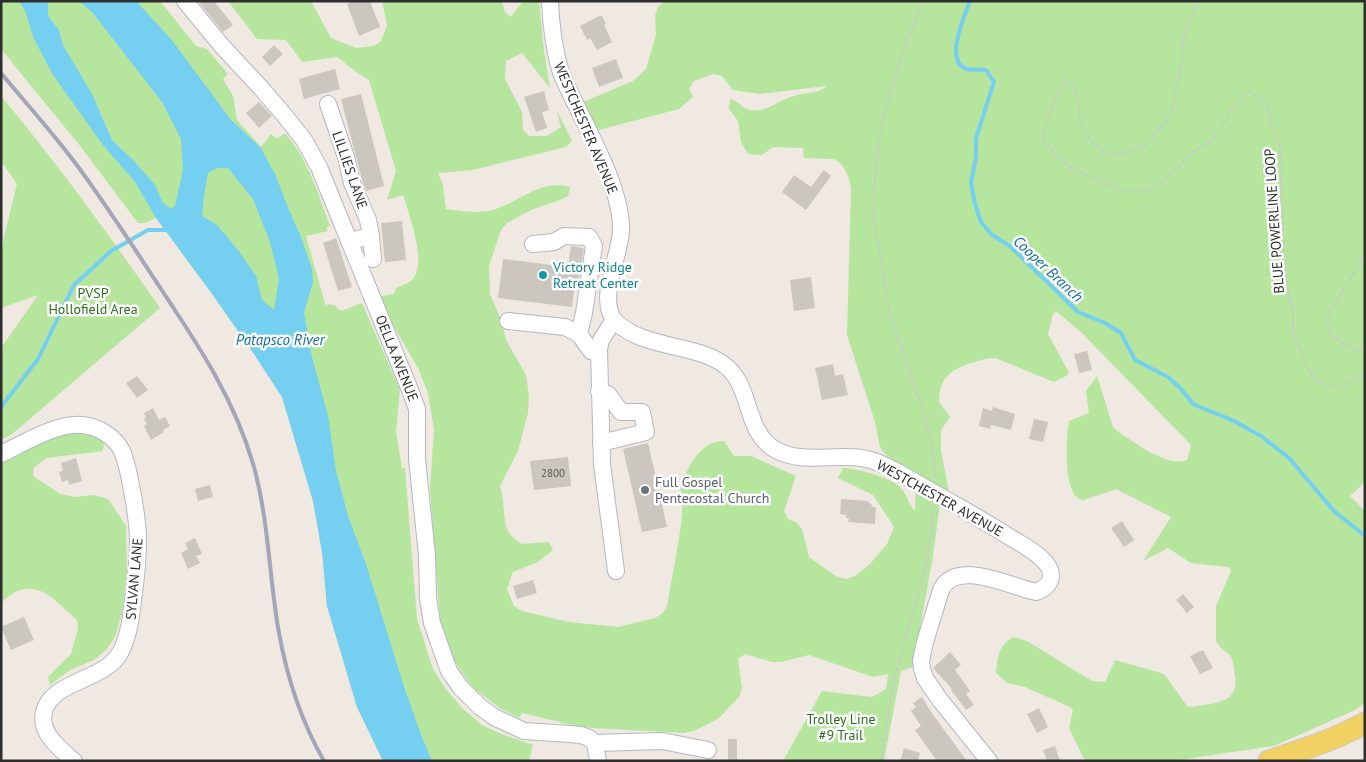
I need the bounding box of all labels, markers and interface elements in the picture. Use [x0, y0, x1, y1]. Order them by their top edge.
street label: WESTCHESTER AVENUE [550, 59, 622, 197]
street label: LILLIES LANE [328, 129, 372, 211]
street label: BLUE POWERLINE LOOP [1260, 148, 1288, 294]
water label: Cooper Branch [1009, 231, 1087, 306]
place label: Victory Ridge Retreat Center [552, 258, 639, 292]
marker: Victory Ridge Retreat Center [537, 269, 549, 281]
park label: PVSP Hollofield Area [48, 284, 138, 318]
street label: OELLA AVENUE [371, 312, 423, 404]
water label: Patapsco River [236, 330, 325, 349]
street label: WESTCHESTER AVENUE [874, 456, 1006, 540]
house number: 2800 [541, 466, 565, 480]
place label: Full Gospel Pentecostal Church [655, 473, 769, 507]
marker: Full Gospel Pentecostal Church [639, 484, 651, 496]
street label: SYLVAN LANE [121, 537, 147, 621]
park label: Trolley Line #9 Trail [806, 710, 876, 744]

